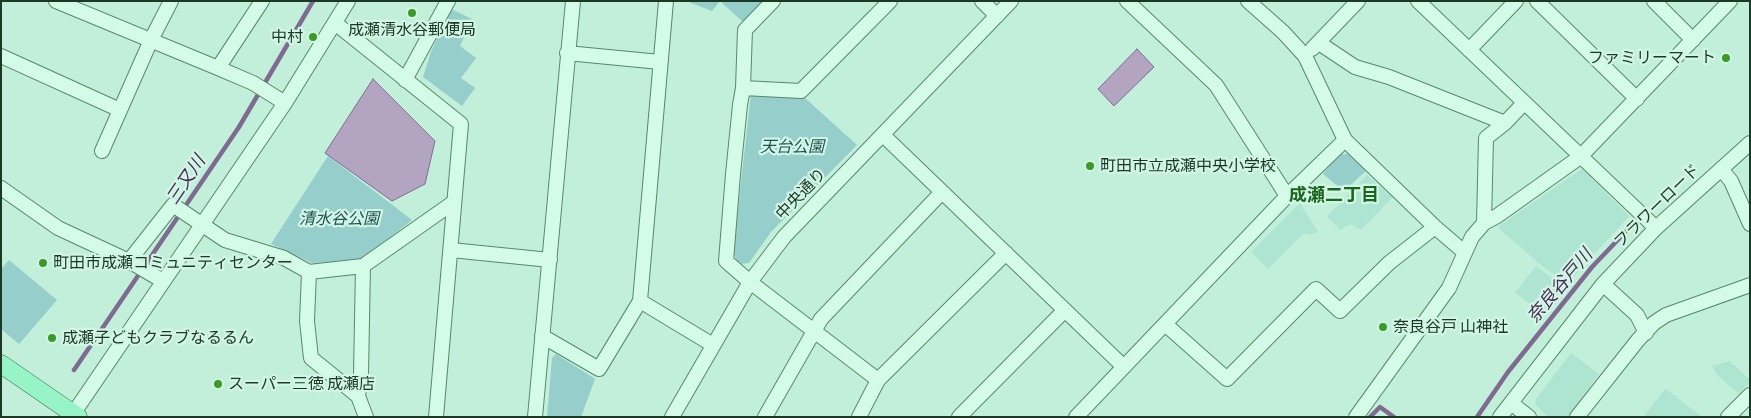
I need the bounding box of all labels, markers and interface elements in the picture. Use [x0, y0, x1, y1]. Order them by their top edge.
marker: 成瀬清水谷郵便局 [406, 7, 418, 19]
place label: 成瀬清水谷郵便局 [348, 20, 476, 40]
place label: 中村 [271, 27, 303, 47]
marker: 中村 [307, 31, 319, 43]
place label: ファミリーマート [1588, 48, 1716, 68]
marker: ファミリーマート [1720, 52, 1732, 64]
park label: 天台公園 [760, 137, 824, 157]
water label: 三又川 [162, 152, 210, 208]
place label: 町田市立成瀬中央小学校 [1100, 156, 1276, 176]
marker: 町田市立成瀬中央小学校 [1084, 160, 1096, 172]
street label: フラワーロード [1610, 160, 1704, 252]
street label: 中央通り [772, 164, 830, 224]
district label: 成瀬二丁目 [1289, 184, 1379, 206]
park label: 清水谷公園 [299, 209, 379, 229]
water label: 奈良谷戸川 [1523, 245, 1597, 327]
place label: 町田市成瀬コミュニティセンター [53, 253, 293, 273]
marker: 町田市成瀬コミュニティセンター [37, 257, 49, 269]
place label: 奈良谷戸 山神社 [1393, 317, 1508, 337]
marker: 奈良谷戸 山神社 [1377, 321, 1389, 333]
place label: 成瀬子どもクラブなるるん [62, 328, 254, 348]
marker: 成瀬子どもクラブなるるん [46, 332, 58, 344]
place label: スーパー三徳 成瀬店 [228, 374, 375, 394]
marker: スーパー三徳 成瀬店 [212, 378, 224, 390]

